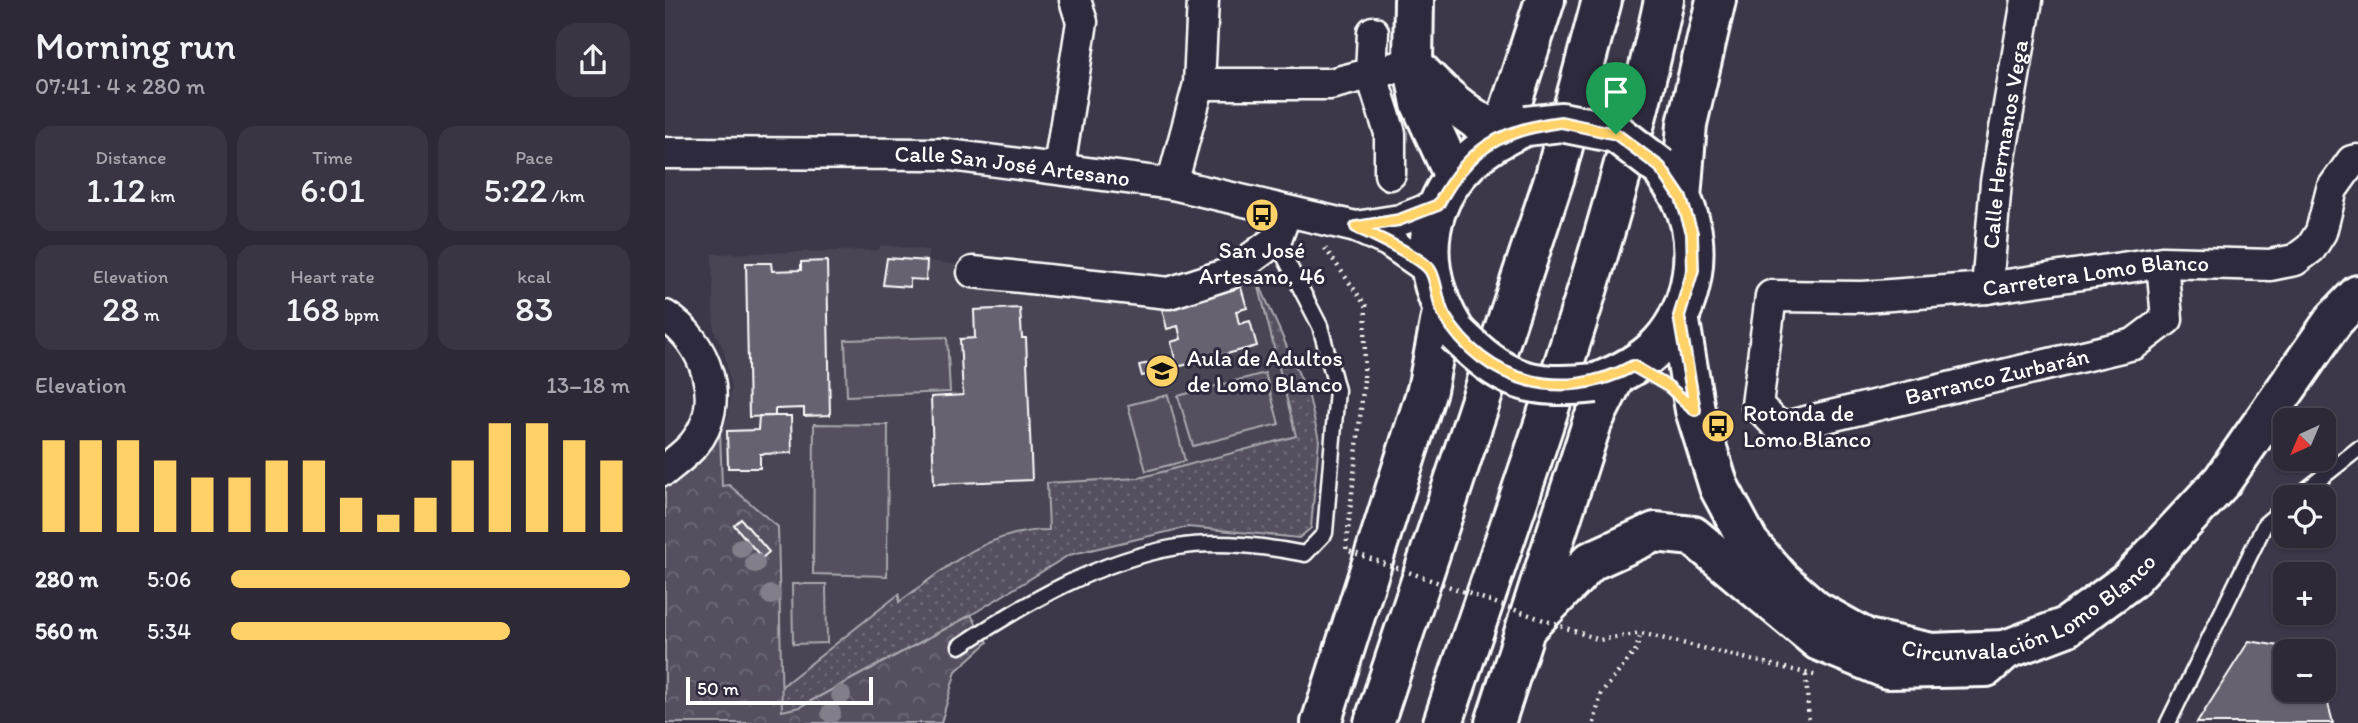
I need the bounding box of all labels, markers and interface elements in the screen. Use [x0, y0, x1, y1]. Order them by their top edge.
text: Morning run [35, 23, 236, 69]
button: share [556, 23, 630, 97]
street label: Calle Hermanos Vega [1976, 37, 2034, 250]
pin [1586, 62, 1646, 134]
text: 07:41 · 4 × 280 m [35, 72, 205, 100]
icon: arrive [1597, 73, 1635, 111]
street label: Calle San José Artesano [894, 140, 1132, 192]
text: Distance [95, 146, 166, 169]
text: Time [312, 146, 353, 169]
text: Pace [515, 146, 553, 169]
text: 1.12 [86, 169, 146, 211]
text: 6:01 [300, 169, 365, 211]
text: 5:22 [484, 169, 547, 211]
text: km [146, 184, 175, 207]
text: /km [547, 184, 585, 207]
bus stop icon: San José Artesano, 46 [1243, 196, 1281, 234]
place label: San José Artesano, 46 [1199, 236, 1325, 290]
street label: Carretera Lomo Blanco [1981, 248, 2209, 303]
text: Elevation [93, 265, 169, 288]
text: Heart rate [290, 265, 375, 288]
text: kcal [517, 265, 551, 288]
text: 28 [102, 288, 139, 330]
text: 168 [286, 288, 340, 330]
text: 83 [515, 288, 553, 330]
text: m [139, 303, 160, 326]
text: bpm [340, 303, 379, 326]
street label: Barranco Zurbarán [1902, 341, 2092, 411]
place label: Aula de Adultos de Lomo Blanco [1187, 344, 1343, 398]
school or university icon: Aula de Adultos de Lomo Blanco [1143, 352, 1181, 390]
text: Elevation [35, 371, 126, 399]
text: 13–18 m [546, 371, 630, 399]
place label: Rotonda de Lomo Blanco [1743, 399, 1871, 453]
bus stop icon: Rotonda de Lomo Blanco [1699, 407, 1737, 445]
north arrow [2273, 408, 2336, 471]
map controls [2273, 408, 2336, 702]
button: locate [2273, 485, 2336, 548]
street label: Circunvalación Lomo Blanco [1899, 547, 2162, 667]
button: + [2273, 562, 2336, 625]
text: 280 m [35, 565, 98, 593]
text: 5:06 [147, 565, 191, 593]
text: 560 m [35, 617, 98, 645]
text: 5:34 [147, 617, 191, 645]
button: − [2273, 639, 2336, 702]
scale bar [686, 674, 873, 706]
text: 50 m [697, 677, 739, 700]

